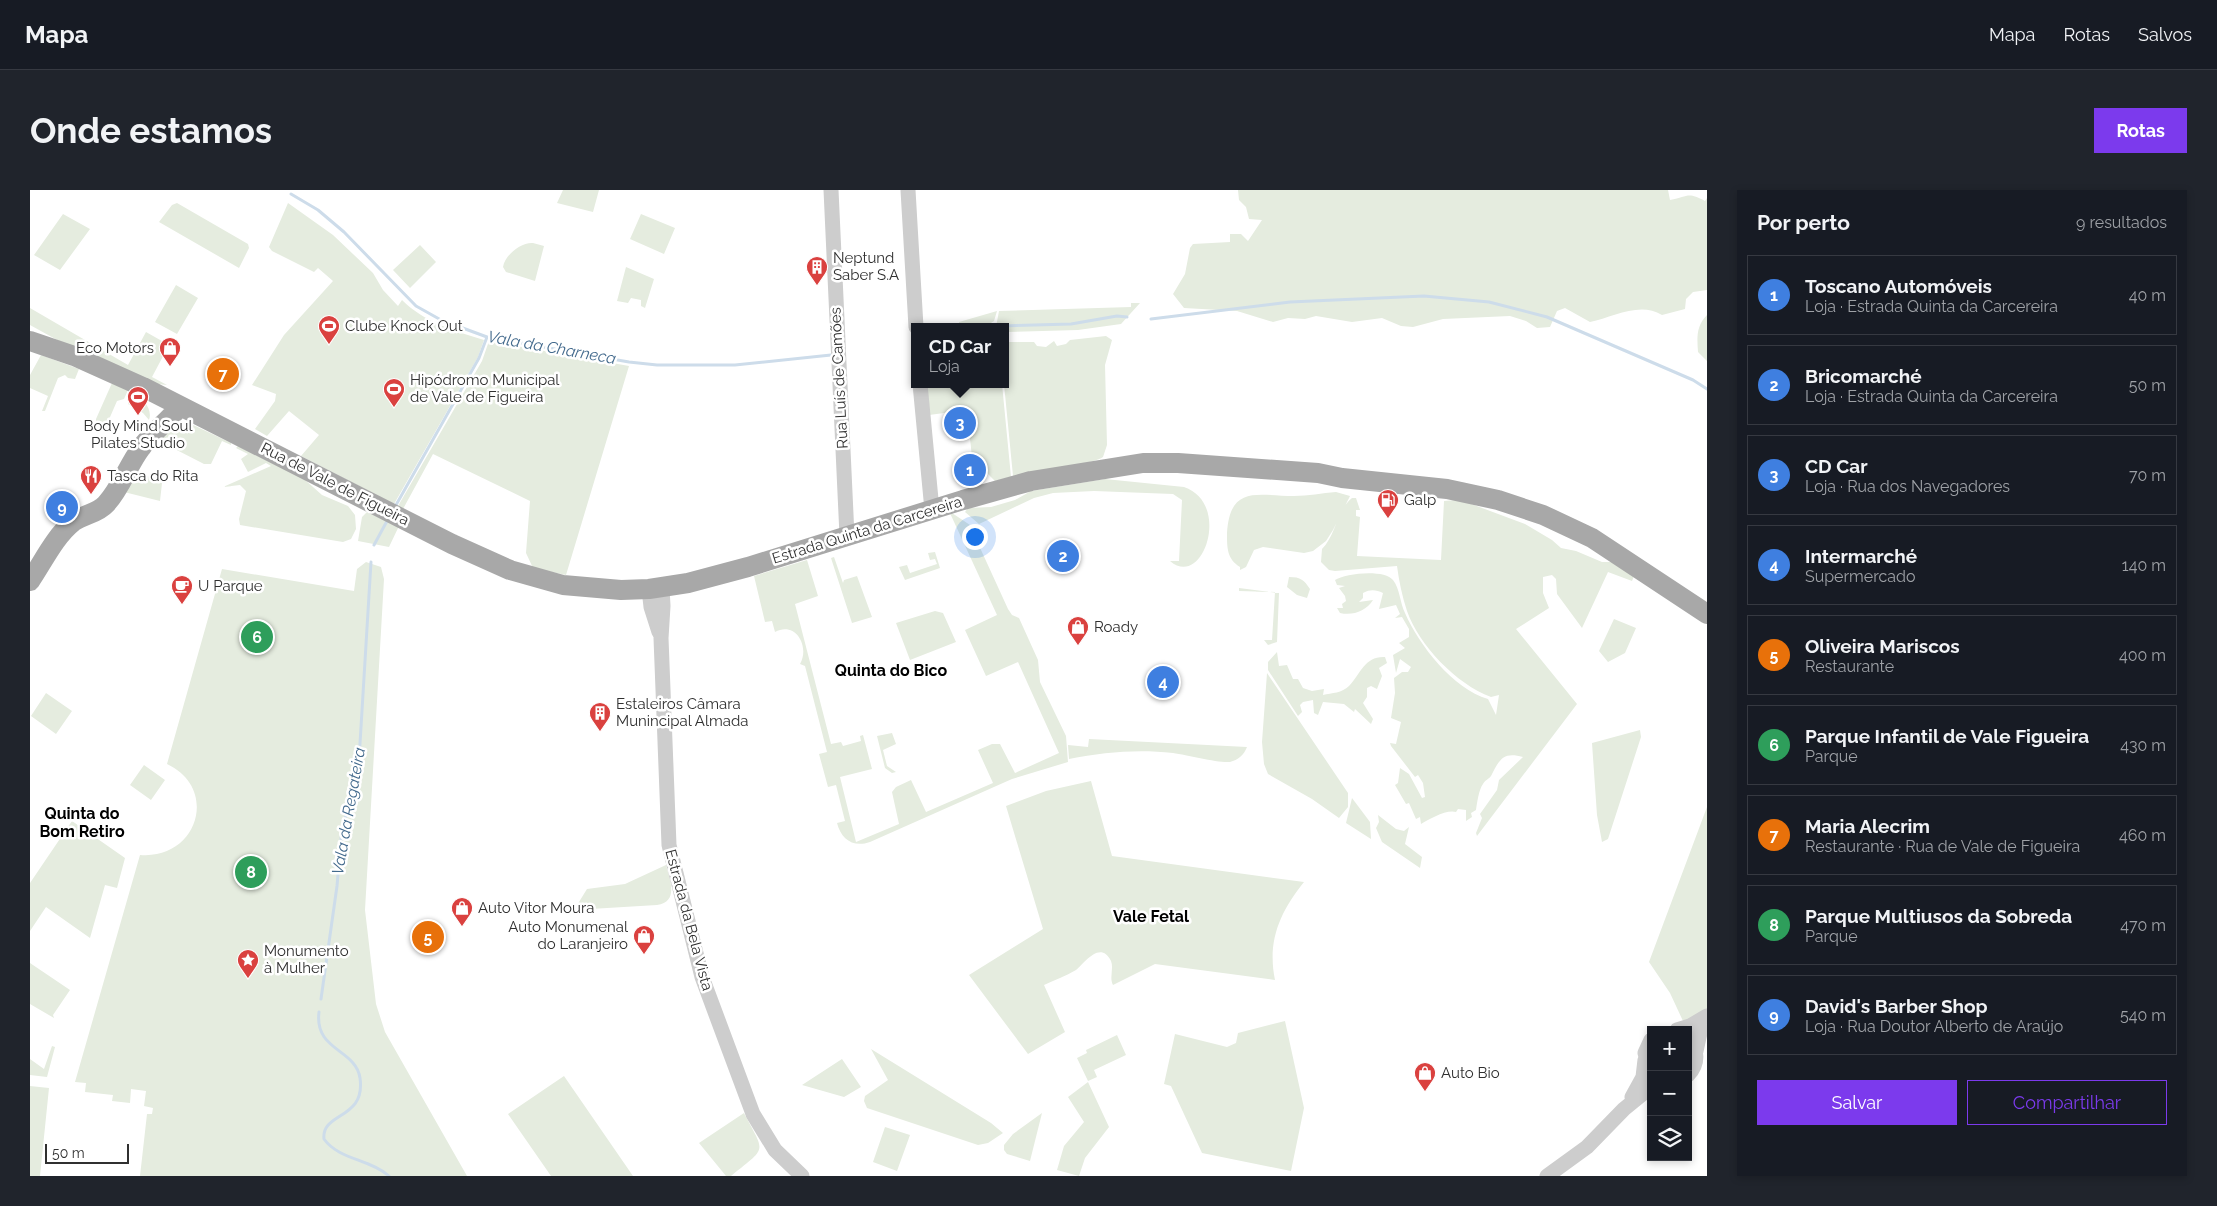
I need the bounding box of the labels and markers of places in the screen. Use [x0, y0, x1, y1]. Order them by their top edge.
place label: Neptund Saber S.A [833, 249, 899, 284]
building icon: Neptund Saber S.A [805, 255, 829, 286]
sports icon: Clube Knock Out [317, 314, 341, 345]
place label: Clube Knock Out [345, 317, 463, 335]
shop icon: Eco Motors [158, 336, 182, 367]
place label: Eco Motors [76, 339, 154, 357]
pin: 7 [207, 355, 239, 393]
place label: Hipódromo Municipal de Vale de Figueira [410, 371, 560, 406]
sports icon: Hipódromo Municipal de Vale de Figueira [382, 377, 406, 408]
sports icon: Body Mind Soul Pilates Studio [126, 385, 150, 416]
pin: 3 [944, 404, 976, 442]
place label: Body Mind Soul Pilates Studio [83, 417, 193, 452]
pin: 1 [954, 451, 986, 489]
restaurant icon: Tasca do Rita [79, 464, 103, 495]
place label: Tasca do Rita [107, 467, 199, 485]
pin: 9 [46, 488, 78, 526]
fuel station icon: Galp [1376, 488, 1400, 519]
place label: Galp [1404, 491, 1436, 509]
pin: 2 [1047, 537, 1079, 575]
cafe icon: U Parque [170, 574, 194, 605]
place label: U Parque [198, 577, 263, 595]
shop icon: Roady [1066, 615, 1090, 646]
pin: 6 [241, 618, 273, 656]
place label: Roady [1094, 618, 1138, 636]
pin: 4 [1147, 663, 1179, 701]
place label: Estaleiros Câmara Munincipal Almada [616, 695, 748, 730]
building icon: Estaleiros Câmara Munincipal Almada [588, 701, 612, 732]
pin: 8 [235, 853, 267, 891]
shop icon: Auto Vitor Moura [450, 896, 474, 927]
place label: Auto Vitor Moura [478, 899, 594, 917]
pin: 5 [412, 918, 444, 956]
place label: Auto Monumenal do Laranjeiro [508, 918, 629, 953]
shop icon: Auto Monumenal do Laranjeiro [632, 924, 656, 955]
place label: Monumento à Mulher [264, 942, 349, 977]
place icon: Monumento à Mulher [236, 948, 260, 979]
shop icon: Auto Bio [1413, 1061, 1437, 1092]
place label: Auto Bio [1441, 1064, 1500, 1082]

